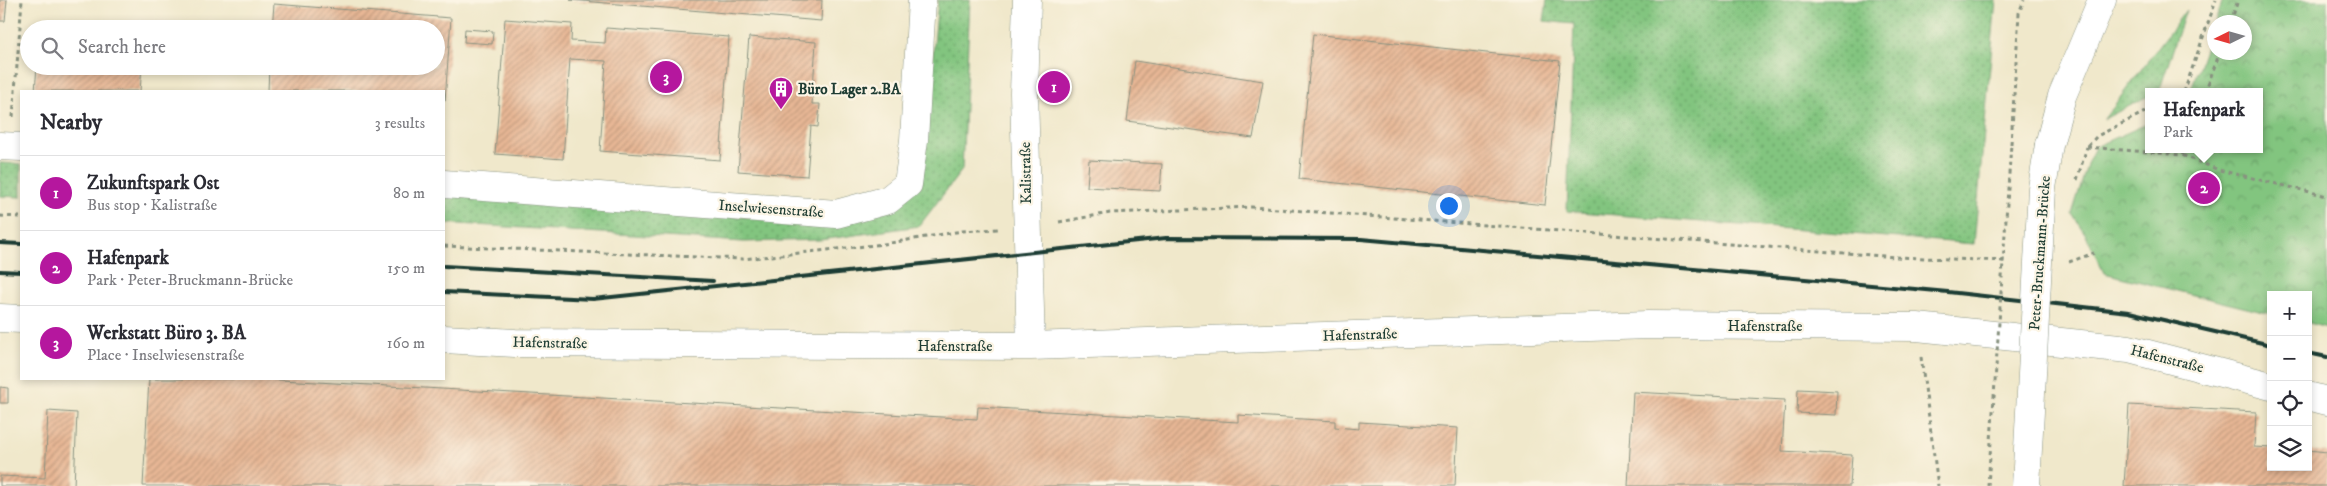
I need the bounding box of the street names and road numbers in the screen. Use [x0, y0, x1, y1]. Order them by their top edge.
street label: Kalistraße [1016, 142, 1036, 204]
street label: Peter-Bruckmann-Brücke [2025, 175, 2055, 331]
street label: Inselwiesenstraße [718, 196, 824, 222]
street label: Hafenstraße [1728, 317, 1802, 336]
street label: Hafenstraße [1322, 324, 1398, 346]
street label: Hafenstraße [512, 333, 588, 353]
street label: Hafenstraße [918, 337, 992, 356]
street label: Hafenstraße [2128, 341, 2206, 377]

